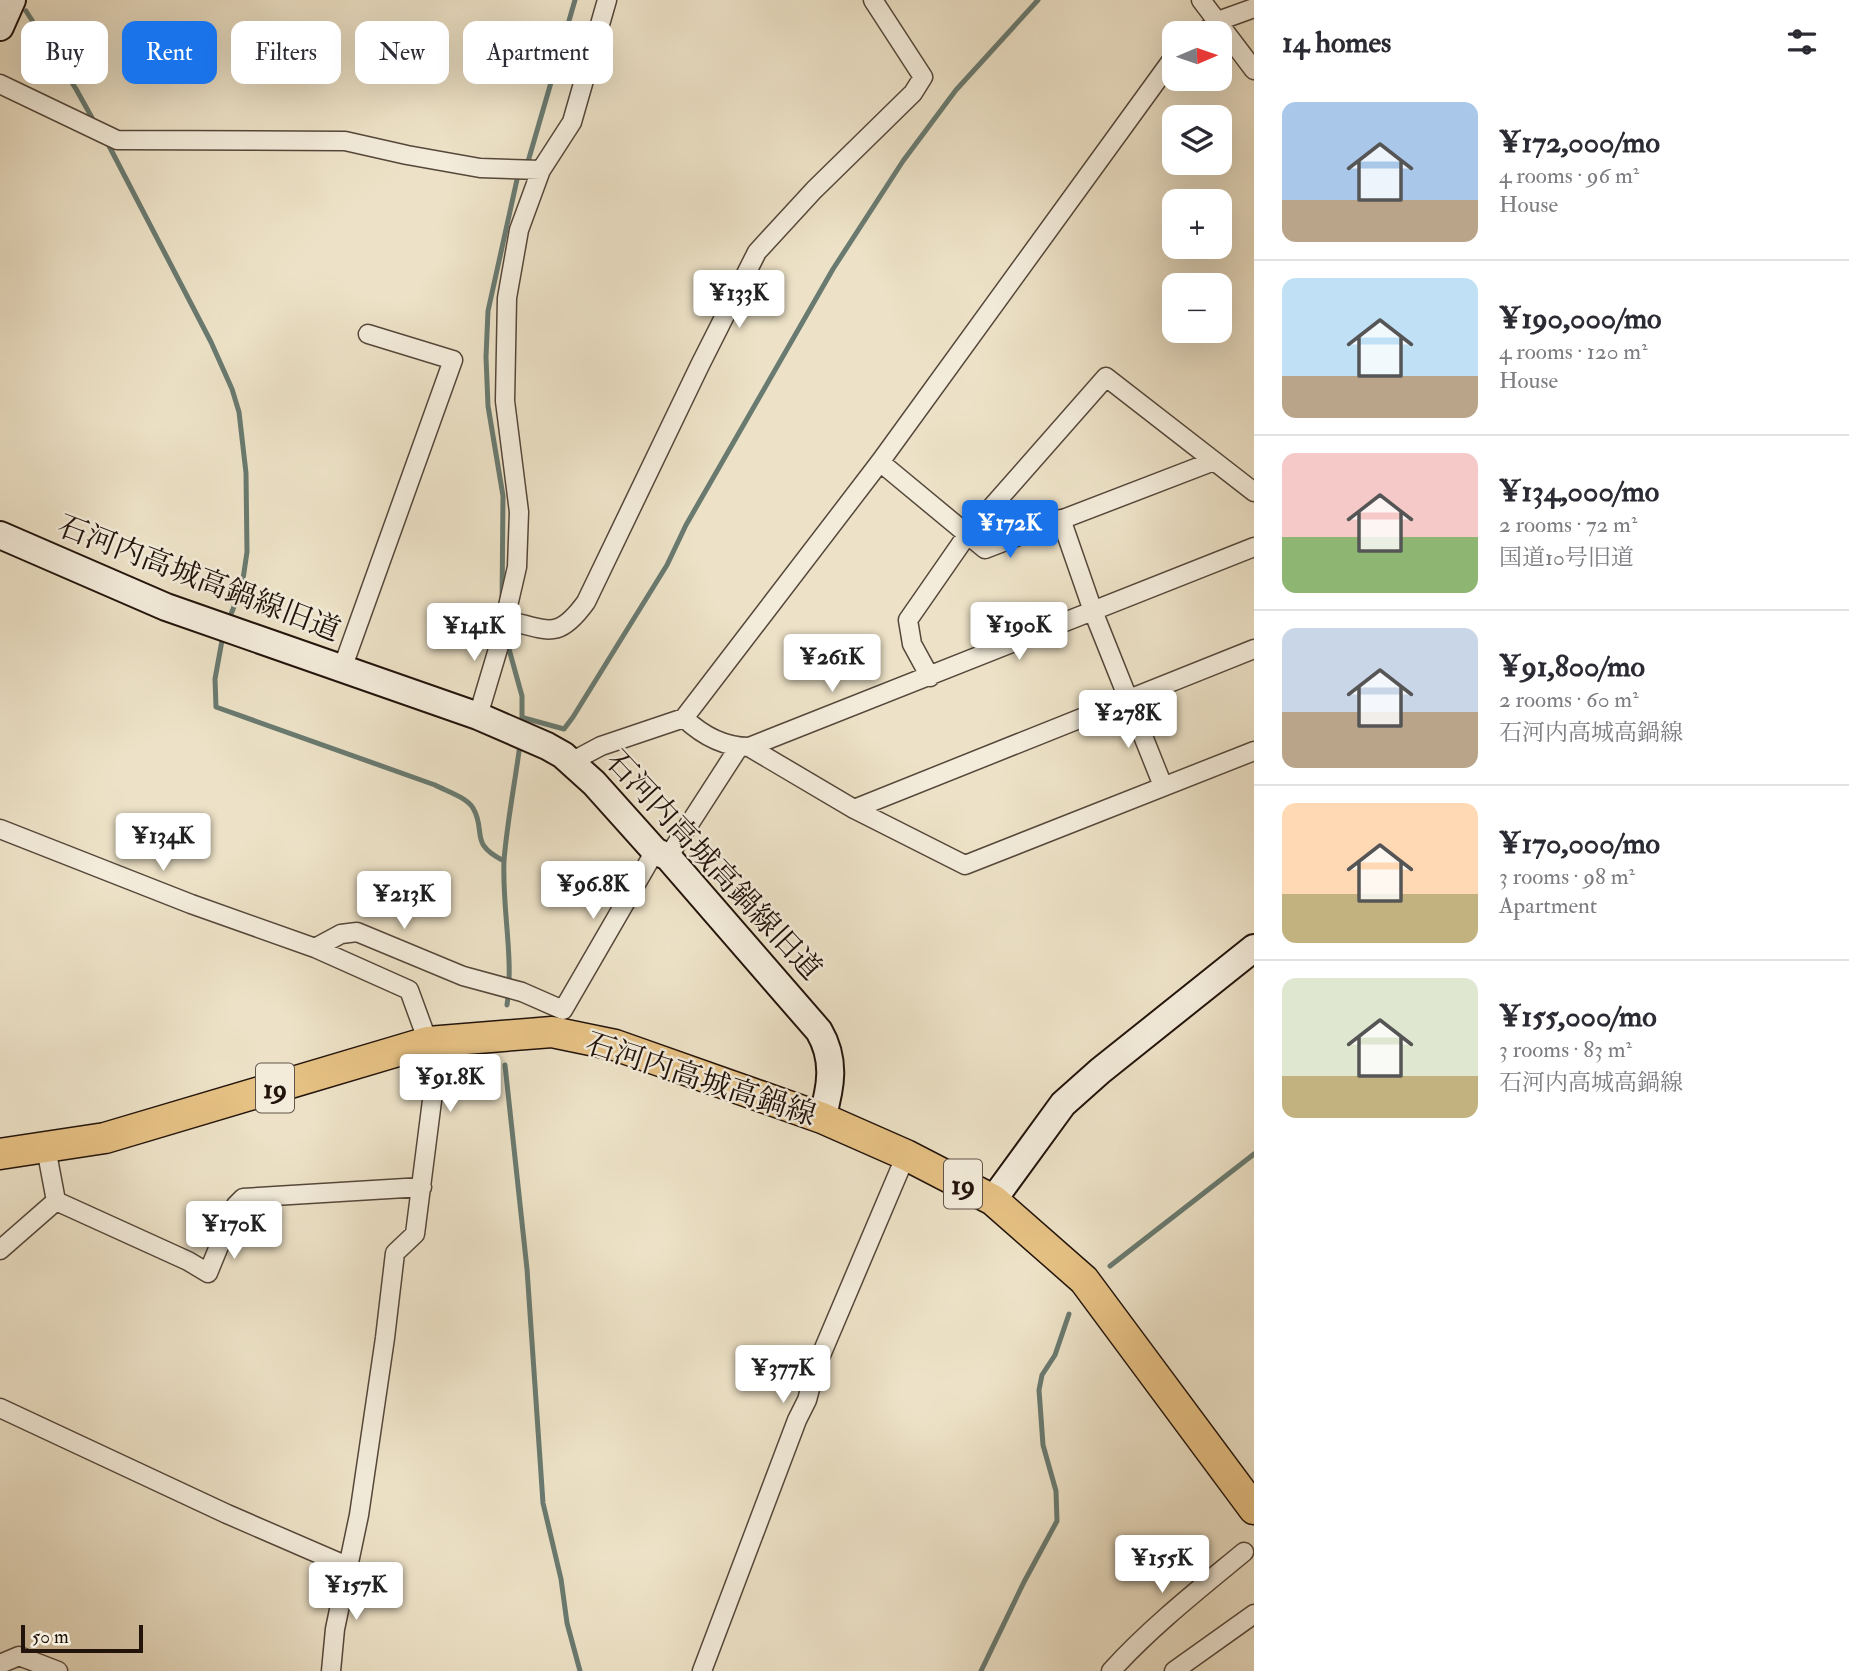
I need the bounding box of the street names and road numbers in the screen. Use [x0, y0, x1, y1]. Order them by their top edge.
street label: 石河内高城高鍋線旧道 [52, 507, 345, 649]
street label: 石河内高城高鍋線旧道 [598, 743, 829, 988]
street label: 石河内高城高鍋線 [581, 1025, 821, 1134]
road number: 19 [256, 1064, 294, 1112]
road number: 19 [944, 1160, 982, 1208]

